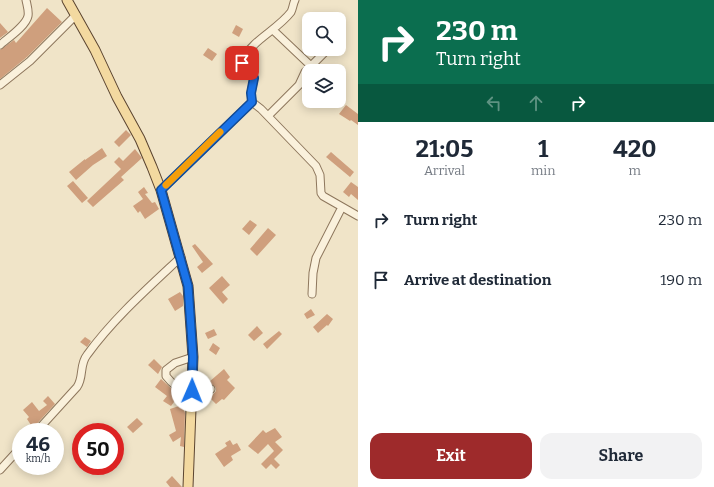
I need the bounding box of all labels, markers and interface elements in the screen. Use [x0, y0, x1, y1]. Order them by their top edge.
map controls [302, 12, 346, 108]
button: search [302, 12, 346, 56]
text: 230 m [436, 14, 517, 47]
icon: right [370, 16, 422, 68]
pin [225, 46, 259, 80]
text: Turn right [436, 48, 521, 70]
icon: arrive [231, 52, 253, 74]
button: layers [302, 64, 346, 108]
icon: left [483, 92, 505, 114]
icon: ahead [525, 92, 547, 114]
icon: right [567, 92, 589, 114]
text: 21:05 [416, 135, 473, 163]
text: 1 [538, 135, 548, 163]
text: 420 [613, 135, 656, 163]
text: Arrival [424, 163, 465, 178]
text: min [531, 163, 555, 178]
text: m [629, 163, 641, 178]
icon: right [370, 209, 392, 231]
text: Turn right [404, 211, 477, 229]
text: 230 m [658, 211, 702, 229]
icon: arrive [370, 269, 392, 291]
text: Arrive at destination [404, 271, 551, 289]
text: 190 m [660, 271, 702, 289]
position arrow [171, 370, 213, 412]
speed limit sign: 50 [72, 423, 124, 475]
text: 46 [26, 432, 50, 456]
button: Exit [370, 433, 532, 479]
button: Share [540, 433, 702, 479]
text: km/h [26, 453, 50, 465]

